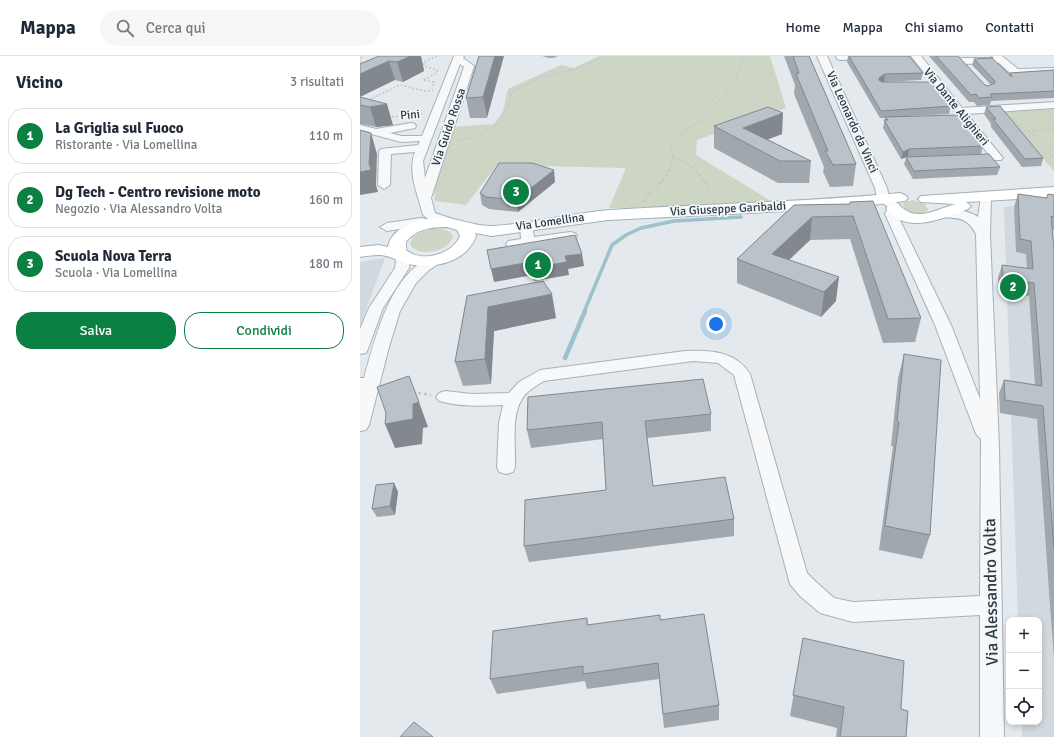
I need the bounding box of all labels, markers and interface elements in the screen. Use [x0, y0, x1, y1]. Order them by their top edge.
search box [100, 10, 380, 46]
text: Mappa [20, 16, 76, 40]
icon: search [114, 17, 136, 39]
text: Cerca qui [146, 19, 206, 37]
text: Home [786, 19, 820, 36]
text: Mappa [842, 19, 883, 36]
text: Chi siamo [905, 19, 963, 36]
text: Contatti [985, 19, 1034, 36]
street label: Via Dante Alighieri [920, 65, 992, 149]
street label: Via Leonardo da Vinci [823, 69, 881, 175]
text: Vicino [16, 72, 63, 93]
text: 3 risultati [290, 74, 344, 90]
street label: Via Guido Rossa [429, 86, 469, 168]
street label: Pini [399, 107, 421, 123]
text: La Griglia sul Fuoco [55, 119, 184, 137]
text: 1 [26, 128, 34, 144]
text: 110 m [309, 128, 343, 144]
text: Ristorante · Via Lomellina [55, 137, 197, 153]
pin: 3 [503, 177, 529, 207]
text: Dg Tech - Centro revisione moto [55, 183, 260, 201]
text: 2 [26, 192, 34, 208]
text: 160 m [309, 192, 343, 208]
street label: Via Giuseppe Garibaldi [670, 198, 786, 220]
text: Negozio · Via Alessandro Volta [55, 201, 222, 217]
street label: Via Lomellina [515, 210, 585, 234]
text: Scuola Nova Terra [55, 247, 172, 265]
pin: 1 [525, 250, 551, 280]
text: 3 [26, 256, 34, 272]
text: 180 m [309, 256, 343, 272]
text: Scuola · Via Lomellina [55, 265, 177, 281]
pin: 2 [1000, 272, 1026, 302]
button: Salva [16, 312, 176, 349]
button: Condividi [184, 312, 344, 349]
your location [706, 314, 726, 334]
street label: Via Alessandro Volta [979, 518, 1003, 666]
map controls [1006, 617, 1042, 725]
button: + [1006, 617, 1042, 653]
button: − [1006, 653, 1042, 689]
button: locate [1006, 689, 1042, 725]

